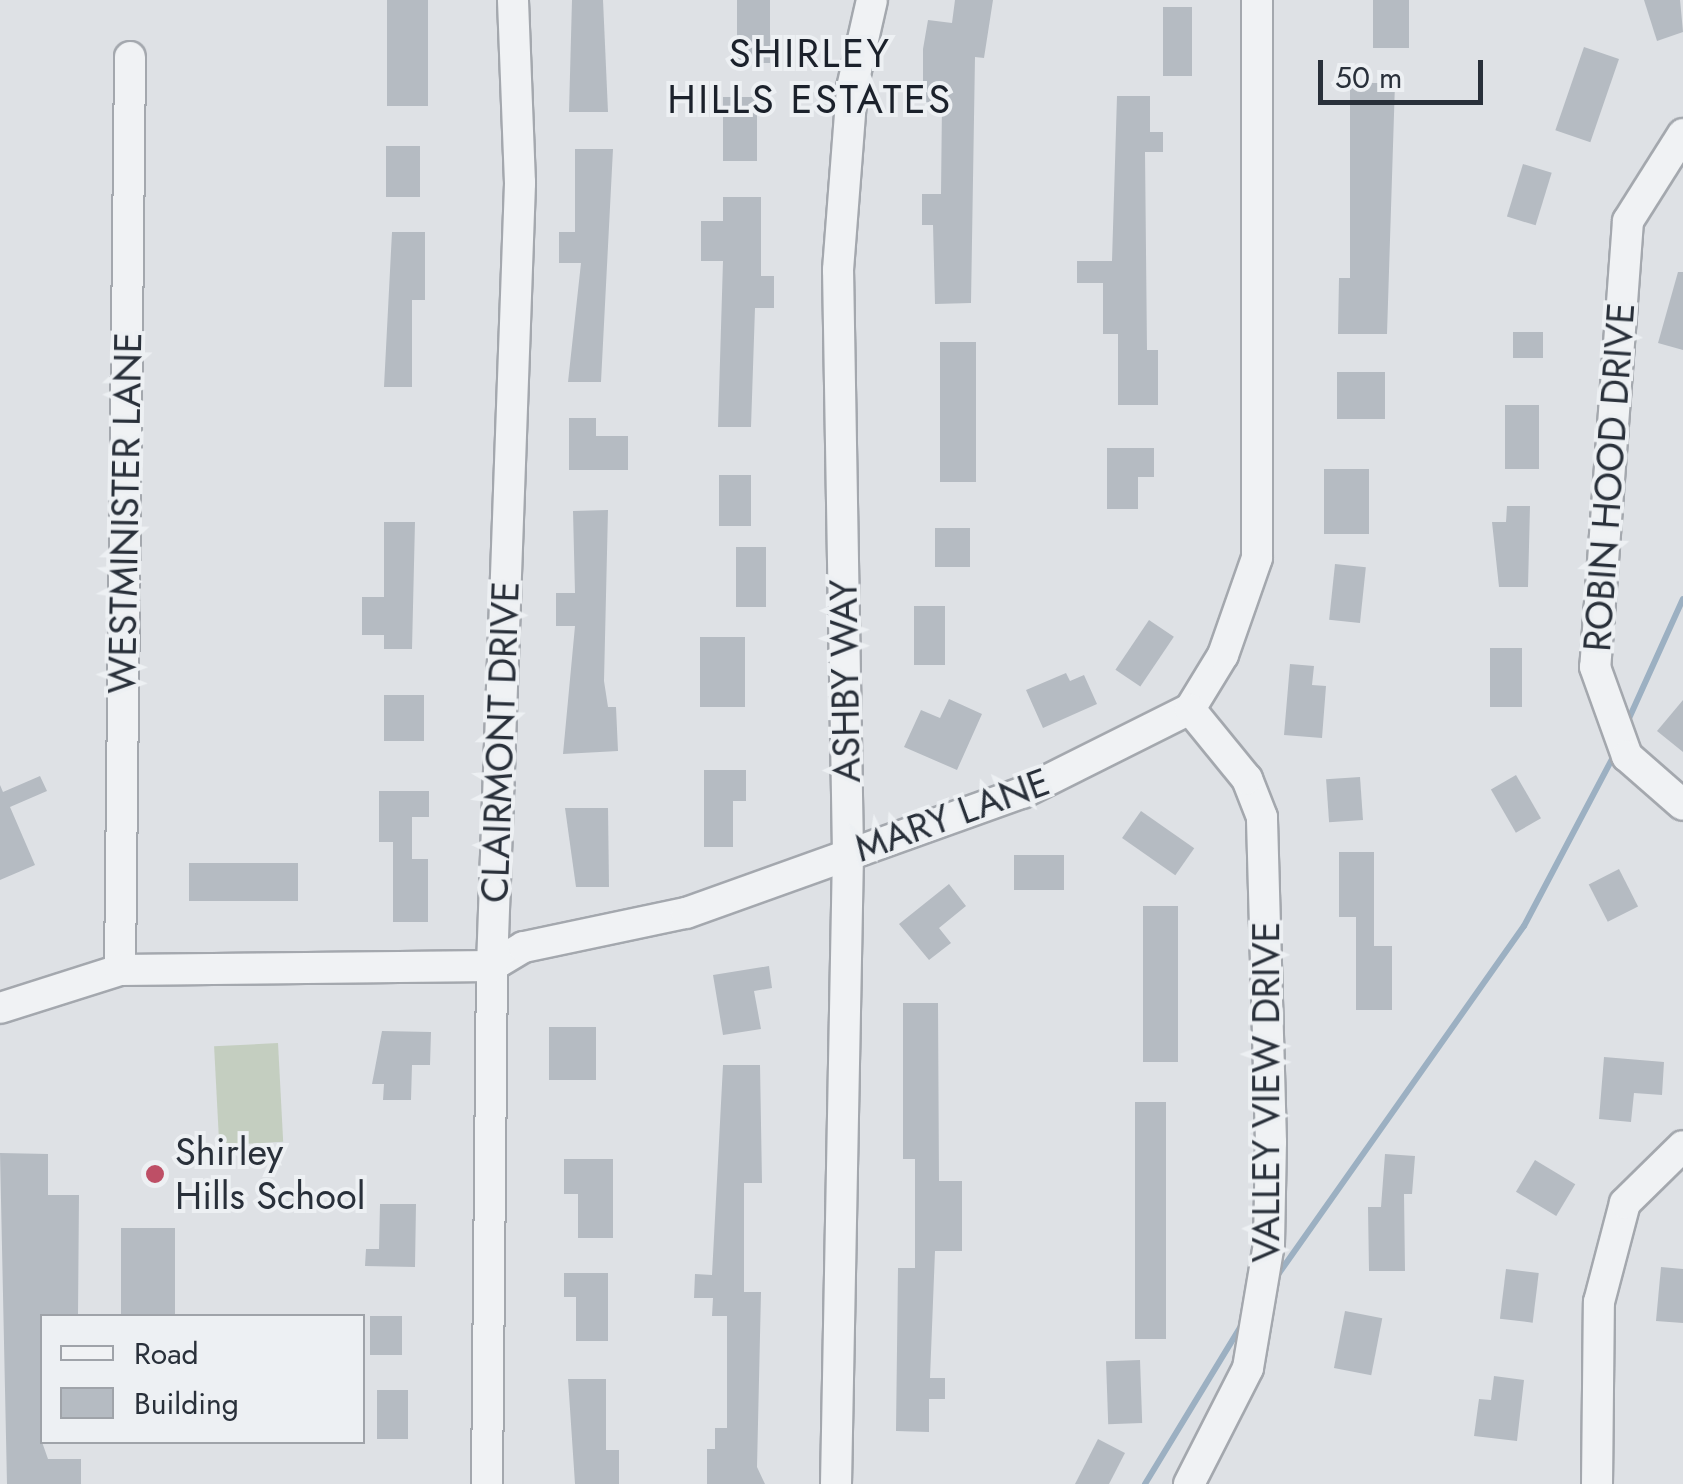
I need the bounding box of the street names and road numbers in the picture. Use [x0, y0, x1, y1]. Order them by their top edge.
street label: ROBIN HOOD DRIVE [1574, 301, 1644, 653]
street label: WESTMINISTER LANE [99, 332, 151, 694]
street label: ASHBY WAY [820, 579, 870, 783]
street label: CLAIRMONT DRIVE [472, 580, 528, 904]
street label: MARY LANE [849, 759, 1055, 871]
street label: VALLEY VIEW DRIVE [1243, 922, 1289, 1262]

